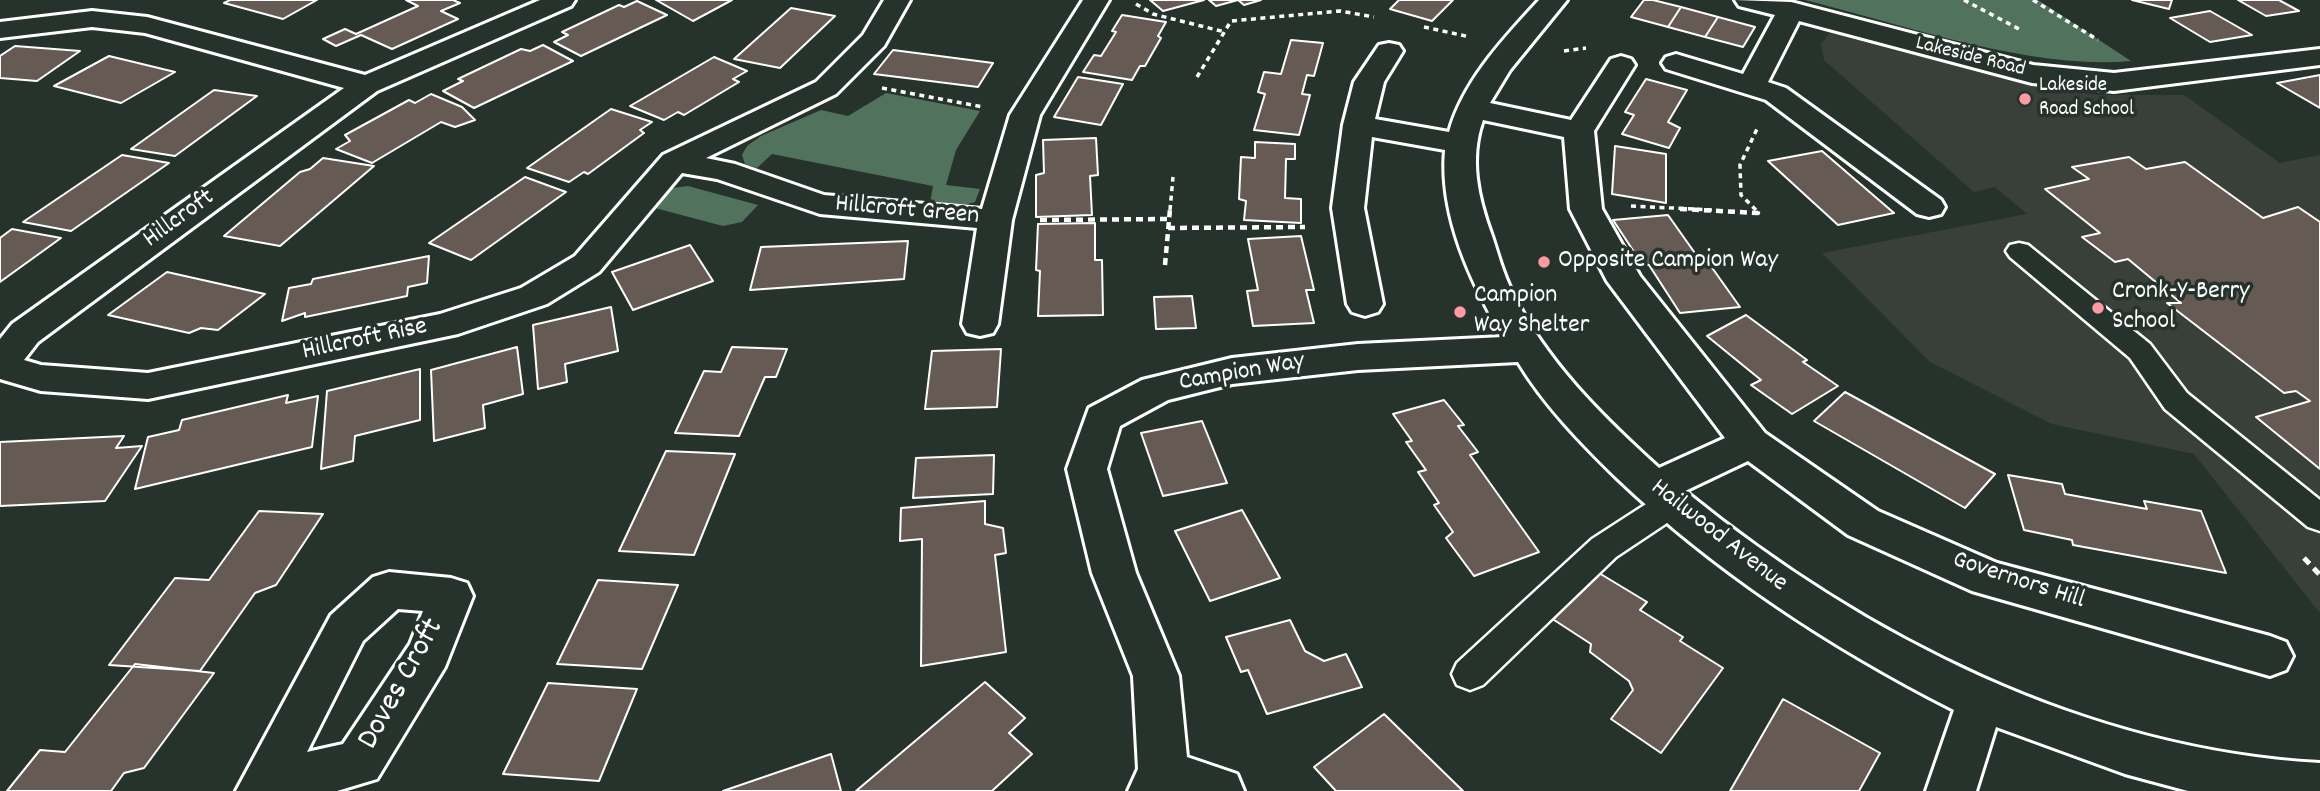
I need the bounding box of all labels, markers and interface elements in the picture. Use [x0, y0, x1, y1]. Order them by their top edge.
street label: Lakeside Road [1913, 32, 2027, 84]
place label: Lakeside Road School [2039, 74, 2134, 124]
marker: Lakeside Road School [2017, 91, 2033, 107]
street label: Hillcroft [138, 184, 222, 256]
street label: Hillcroft Green [834, 190, 980, 234]
place label: Opposite Campion Way [1558, 246, 1778, 278]
marker: Opposite Campion Way [1536, 254, 1552, 270]
place label: Cronk-Y-Berry School [2112, 277, 2250, 338]
place label: Campion Way Shelter [1474, 281, 1589, 342]
marker: Cronk-Y-Berry School [2090, 300, 2106, 316]
marker: Campion Way Shelter [1452, 304, 1468, 320]
street label: Hillcroft Rise [300, 313, 430, 369]
street label: Campion Way [1177, 348, 1307, 400]
street label: Hailwood Avenue [1643, 474, 1793, 600]
street label: Governors Hill [1948, 546, 2088, 618]
street label: Doves Croft [351, 613, 455, 757]

